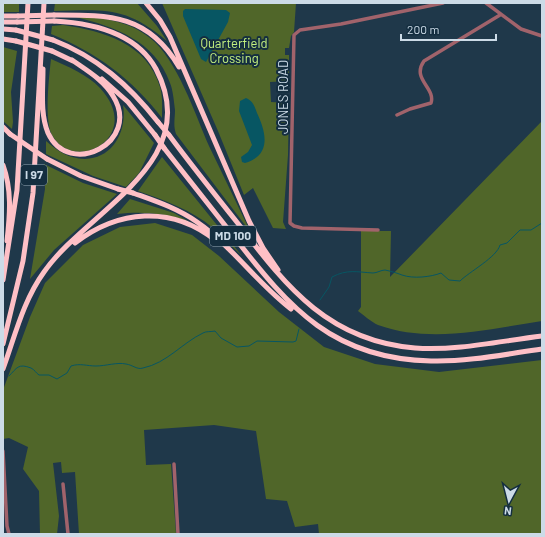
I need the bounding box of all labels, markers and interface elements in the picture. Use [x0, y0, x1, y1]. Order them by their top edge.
scale bar [401, 16, 496, 42]
text: 200 m [407, 22, 439, 36]
park label: Quarterfield Crossing [200, 35, 268, 66]
street label: JONES ROAD [275, 60, 291, 134]
road number: I 97 [21, 165, 47, 185]
road number: MD 100 [210, 226, 256, 246]
north arrow [489, 481, 529, 521]
text: N [503, 505, 512, 518]

